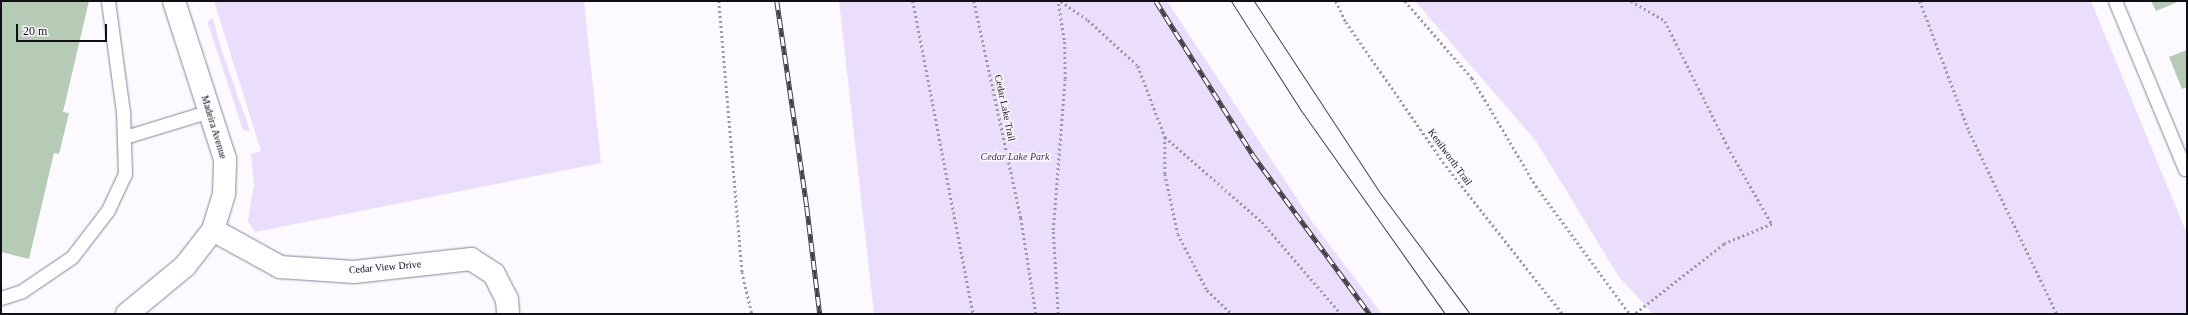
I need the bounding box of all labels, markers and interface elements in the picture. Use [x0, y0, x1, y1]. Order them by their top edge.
scale bar [18, 16, 109, 42]
text: 20 m [23, 24, 47, 38]
street label: Cedar Lake Trail [992, 74, 1018, 142]
street label: Madeira Avenue [199, 94, 229, 160]
street label: Kenilworth Trail [1425, 126, 1475, 188]
park label: Cedar Lake Park [981, 151, 1049, 163]
street label: Cedar View Drive [348, 258, 422, 276]

